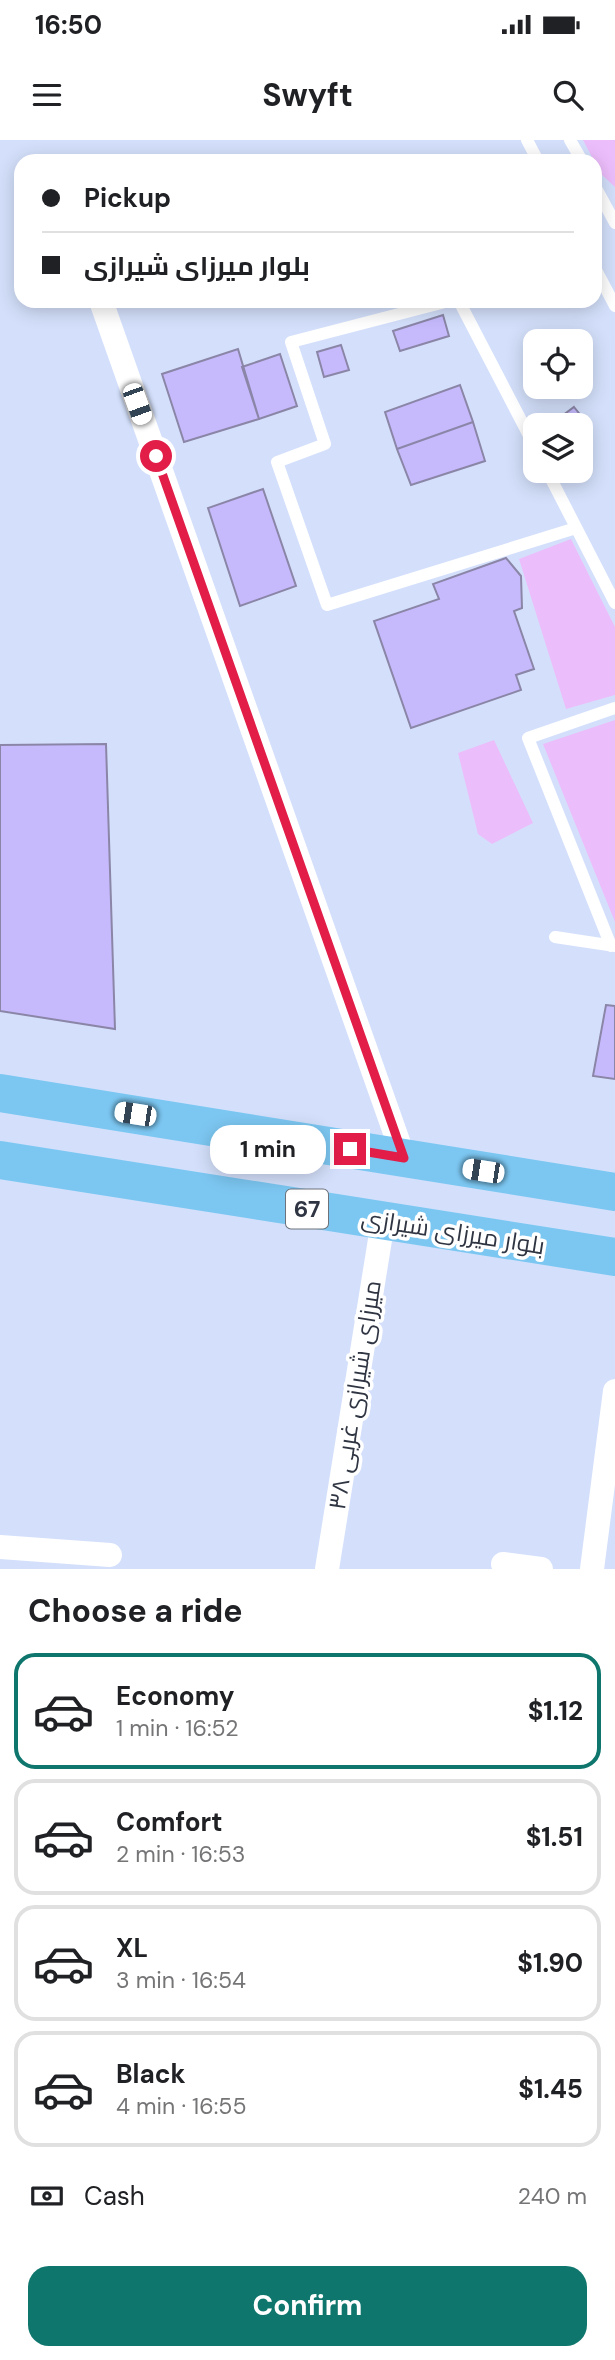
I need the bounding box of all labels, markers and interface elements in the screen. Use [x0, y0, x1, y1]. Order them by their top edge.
text: 16:50 [35, 8, 102, 42]
text: Swyft [262, 74, 353, 116]
icon: menu [28, 76, 66, 114]
icon: search [549, 76, 587, 114]
text: Pickup [84, 181, 171, 215]
text: بلوار میرزای شیرازی [84, 249, 310, 283]
map controls [523, 329, 593, 483]
button: locate [523, 329, 593, 399]
car [120, 381, 155, 427]
button: layers [523, 413, 593, 483]
route start [140, 440, 172, 472]
car [113, 1100, 158, 1128]
callout: 1 min [210, 1124, 326, 1174]
route end [334, 1133, 366, 1165]
text: 1 min [240, 1134, 296, 1164]
car [461, 1157, 506, 1185]
road number: 67 [286, 1190, 328, 1228]
street label: بلوار میرزای شیرازی [359, 1202, 547, 1261]
street label: میرزای شیرازی غربی ۳۸ [321, 1278, 388, 1512]
text: Choose a ride [28, 1590, 243, 1632]
text: Economy [116, 1679, 234, 1713]
icon: car [32, 1680, 95, 1743]
text: $1.12 [528, 1694, 583, 1728]
text: 1 min · 16:52 [116, 1713, 238, 1743]
text: Comfort [116, 1805, 222, 1839]
icon: car [32, 1806, 95, 1869]
text: $1.51 [526, 1820, 583, 1854]
text: 2 min · 16:53 [116, 1839, 245, 1869]
text: XL [116, 1931, 148, 1965]
icon: car [32, 1932, 95, 1995]
text: $1.90 [517, 1946, 583, 1980]
text: 3 min · 16:54 [116, 1965, 246, 1995]
text: Black [116, 2057, 186, 2091]
icon: car [32, 2058, 95, 2121]
text: $1.45 [518, 2072, 583, 2106]
text: 4 min · 16:55 [116, 2091, 246, 2121]
icon: cash [28, 2177, 66, 2215]
text: Cash [84, 2179, 145, 2213]
text: 240 m [518, 2181, 587, 2211]
button: Confirm [28, 2266, 587, 2346]

